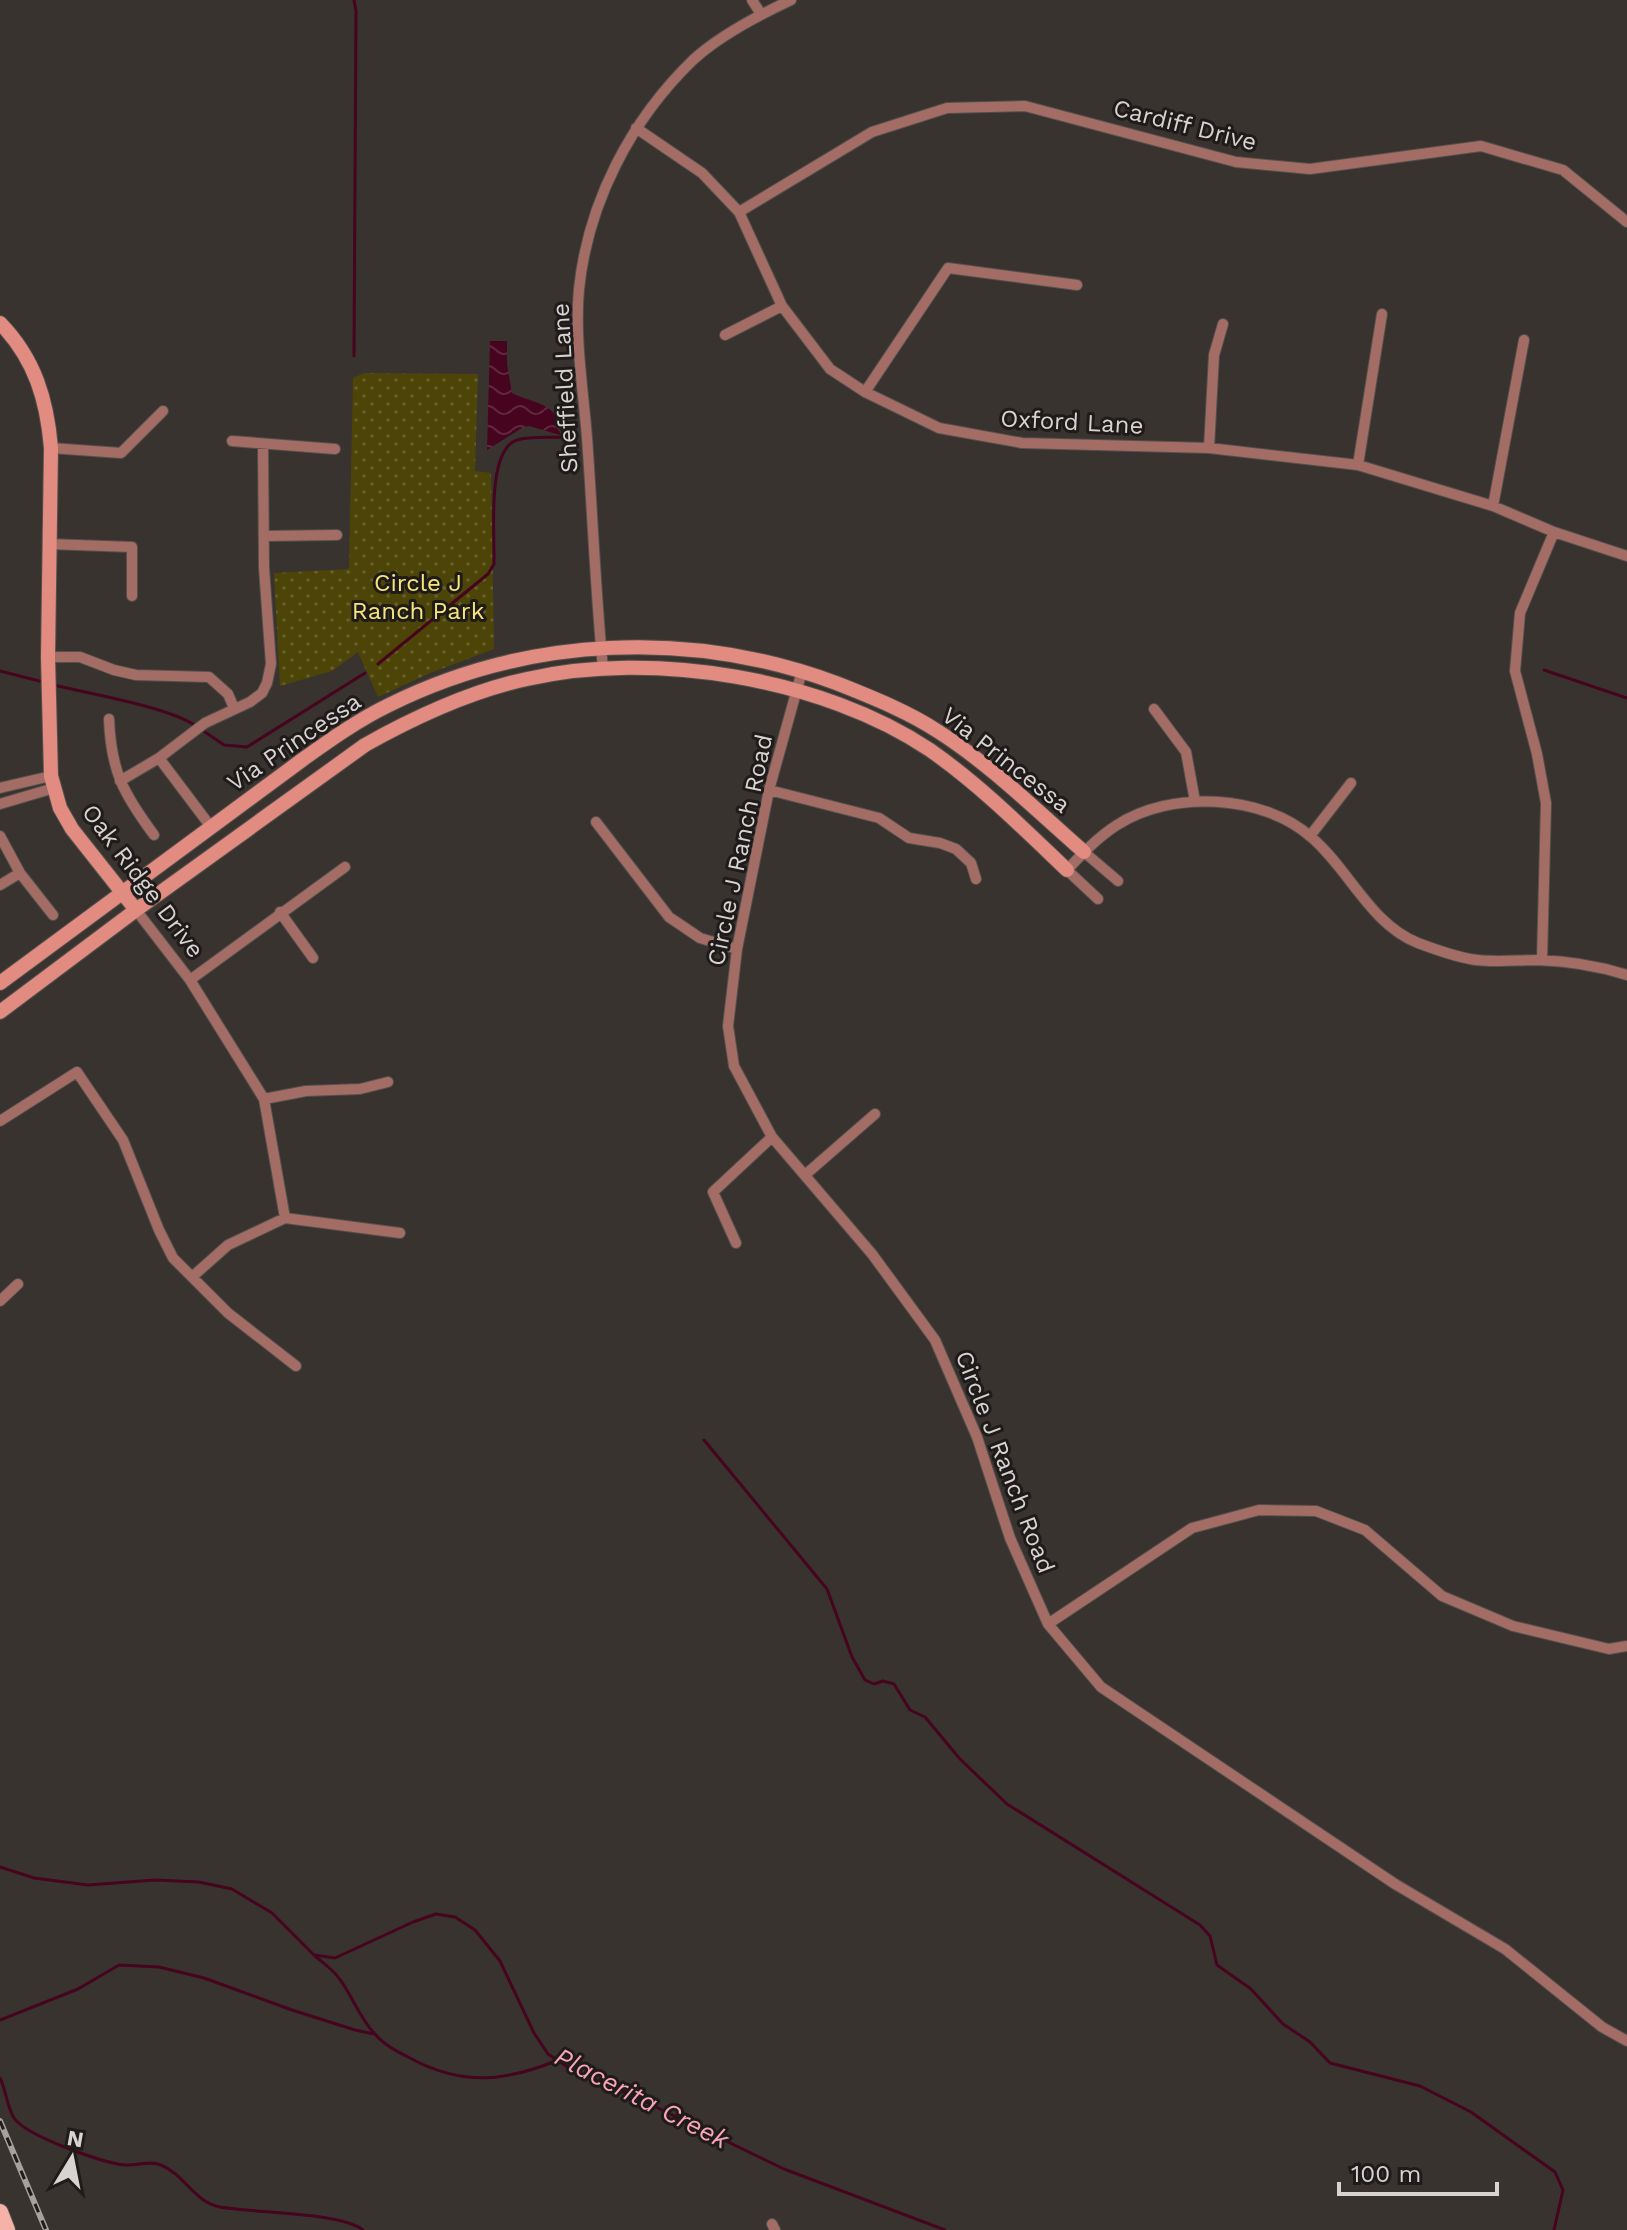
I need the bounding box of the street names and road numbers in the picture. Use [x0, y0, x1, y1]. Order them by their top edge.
street label: Cardiff Drive [1110, 94, 1260, 156]
street label: Sheffield Lane [547, 302, 583, 474]
street label: Oxford Lane [1000, 404, 1144, 440]
street label: Via Princessa [222, 687, 366, 797]
street label: Via Princessa [936, 701, 1076, 819]
street label: Circle J Ranch Road [702, 732, 778, 968]
street label: Oak Ridge Drive [76, 799, 210, 963]
street label: Circle J Ranch Road [950, 1347, 1060, 1577]

